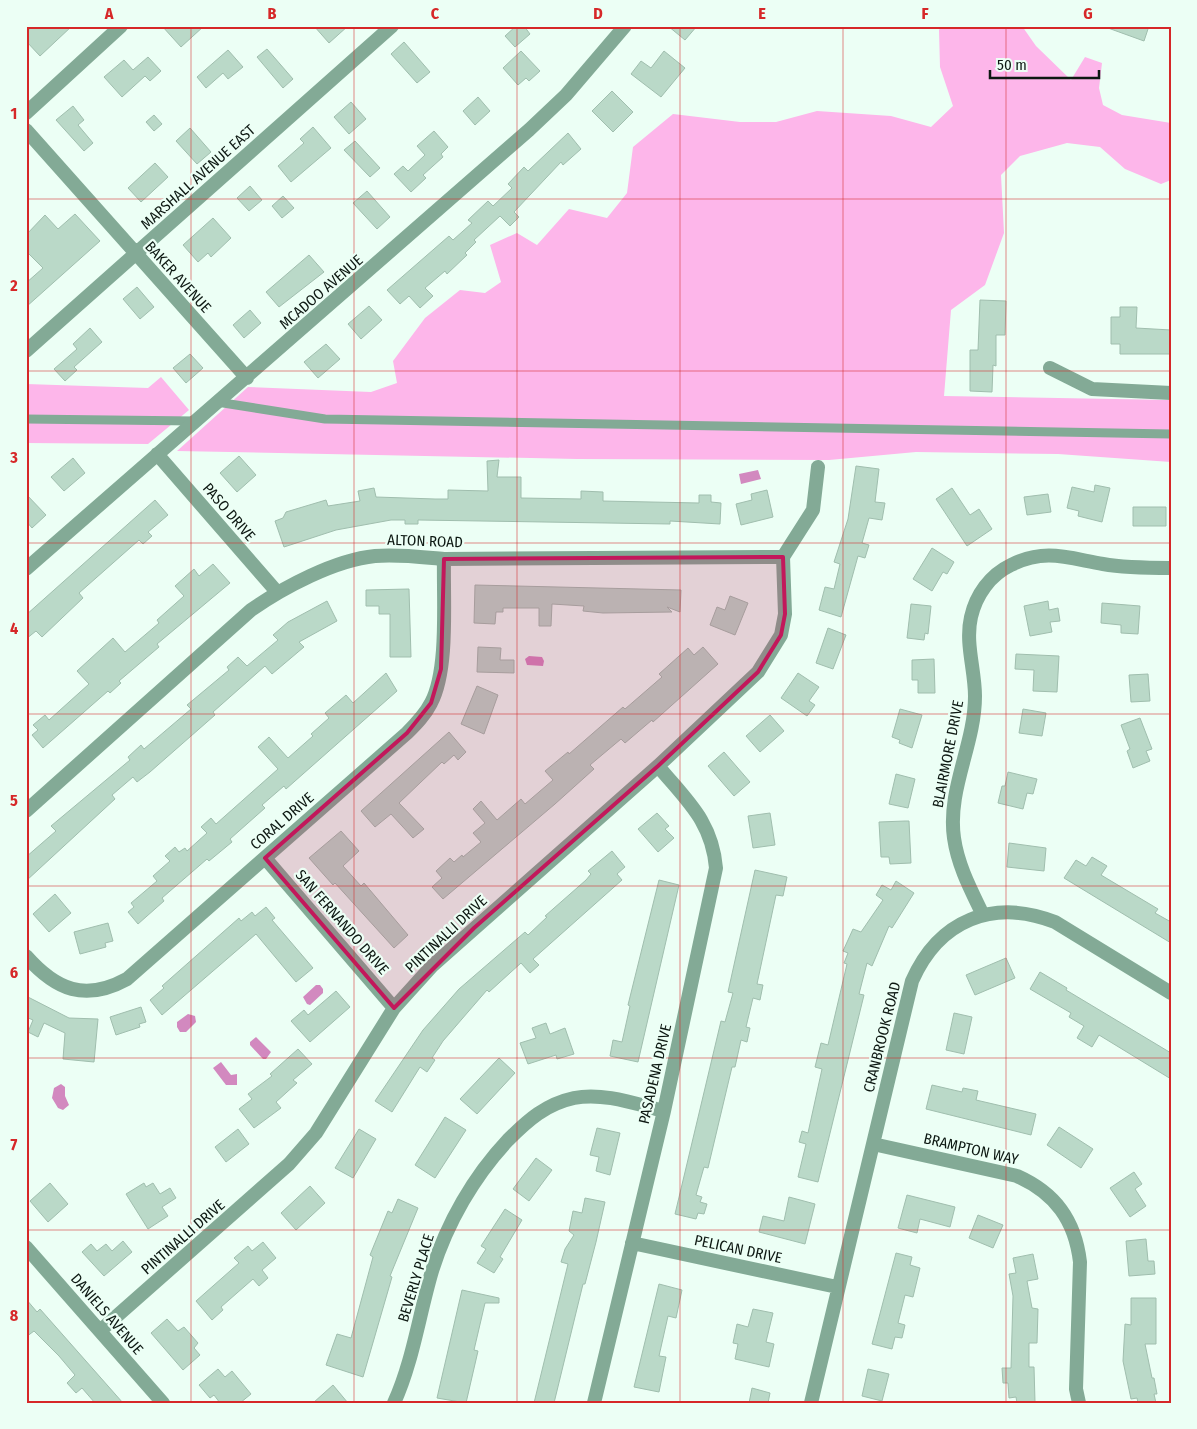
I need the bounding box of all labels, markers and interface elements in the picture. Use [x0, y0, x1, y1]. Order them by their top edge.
text: A [104, 4, 114, 23]
text: B [268, 4, 277, 23]
text: C [431, 4, 440, 23]
text: D [593, 4, 603, 23]
text: E [758, 4, 766, 23]
text: F [921, 4, 929, 23]
text: G [1083, 4, 1093, 23]
scale bar [990, 48, 1098, 80]
text: 50 m [997, 56, 1027, 74]
text: 1 [11, 104, 17, 123]
street label: MARSHALL AVENUE EAST [137, 121, 259, 233]
street label: BAKER AVENUE [141, 238, 215, 316]
street label: MCADOO AVENUE [276, 251, 366, 333]
text: 2 [9, 276, 18, 295]
text: 3 [9, 448, 18, 467]
street label: PASO DRIVE [199, 479, 259, 545]
street label: ALTON ROAD [387, 531, 463, 551]
text: 4 [10, 619, 18, 638]
street label: BLAIRMORE DRIVE [929, 699, 967, 809]
street label: CORAL DRIVE [246, 788, 318, 854]
text: 5 [10, 791, 18, 810]
street label: SAN FERNANDO DRIVE [292, 866, 392, 978]
street label: PINTINALLI DRIVE [401, 892, 491, 976]
text: 6 [10, 963, 18, 982]
street label: CRANBROOK ROAD [860, 980, 904, 1094]
street label: PASADENA DRIVE [635, 1022, 675, 1126]
street label: BRAMPTON WAY [922, 1129, 1021, 1169]
text: 7 [11, 1135, 18, 1154]
street label: PINTINALLI DRIVE [137, 1196, 229, 1278]
street label: PELICAN DRIVE [693, 1231, 783, 1267]
street label: BEVERLY PLACE [394, 1232, 438, 1324]
street label: DANIELS AVENUE [67, 1270, 147, 1358]
text: 8 [10, 1306, 19, 1325]

